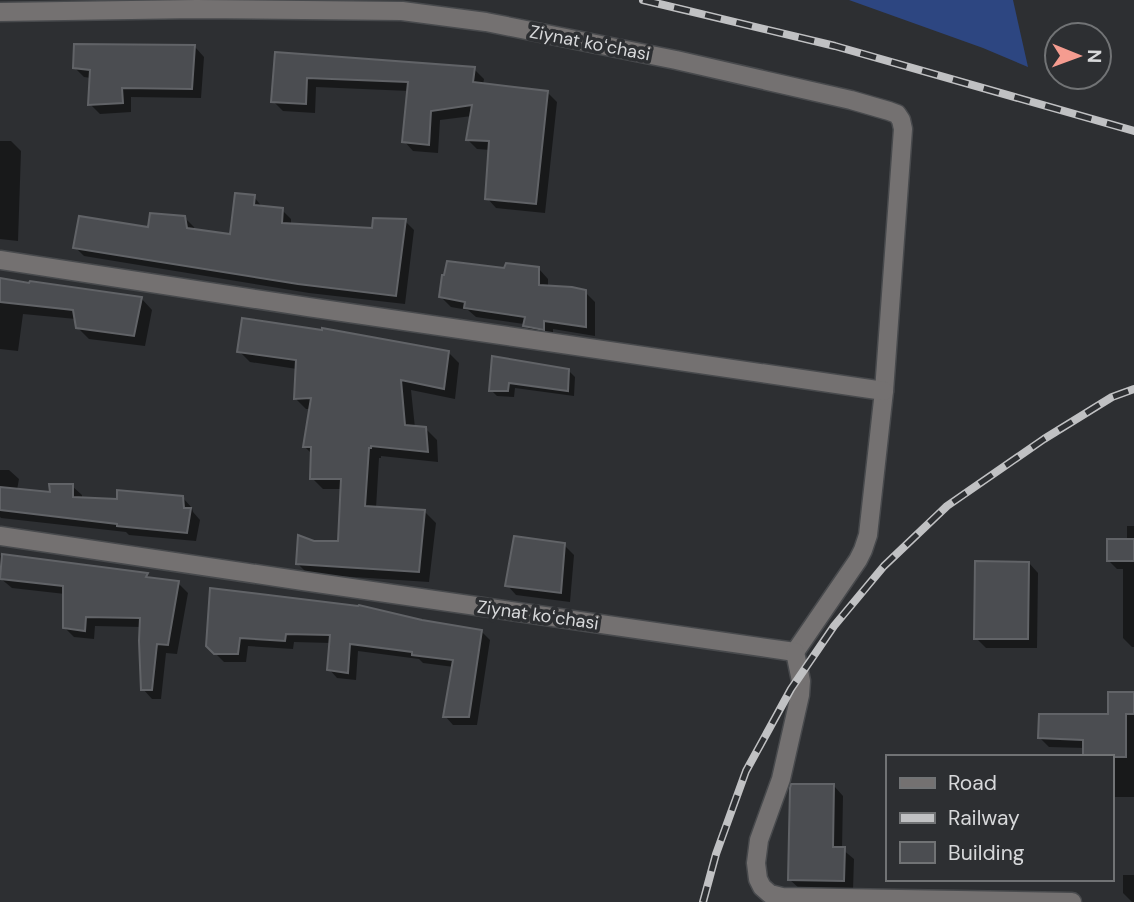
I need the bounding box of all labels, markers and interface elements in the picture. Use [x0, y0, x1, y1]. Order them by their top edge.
street label: Ziynat koʻchasi [527, 20, 653, 66]
north arrow [1043, 21, 1113, 91]
text: N [1082, 49, 1107, 63]
street label: Ziynat koʻchasi [476, 595, 600, 635]
legend [886, 755, 1113, 881]
text: Road [948, 769, 997, 797]
text: Railway [948, 804, 1020, 832]
text: Building [948, 839, 1025, 867]

